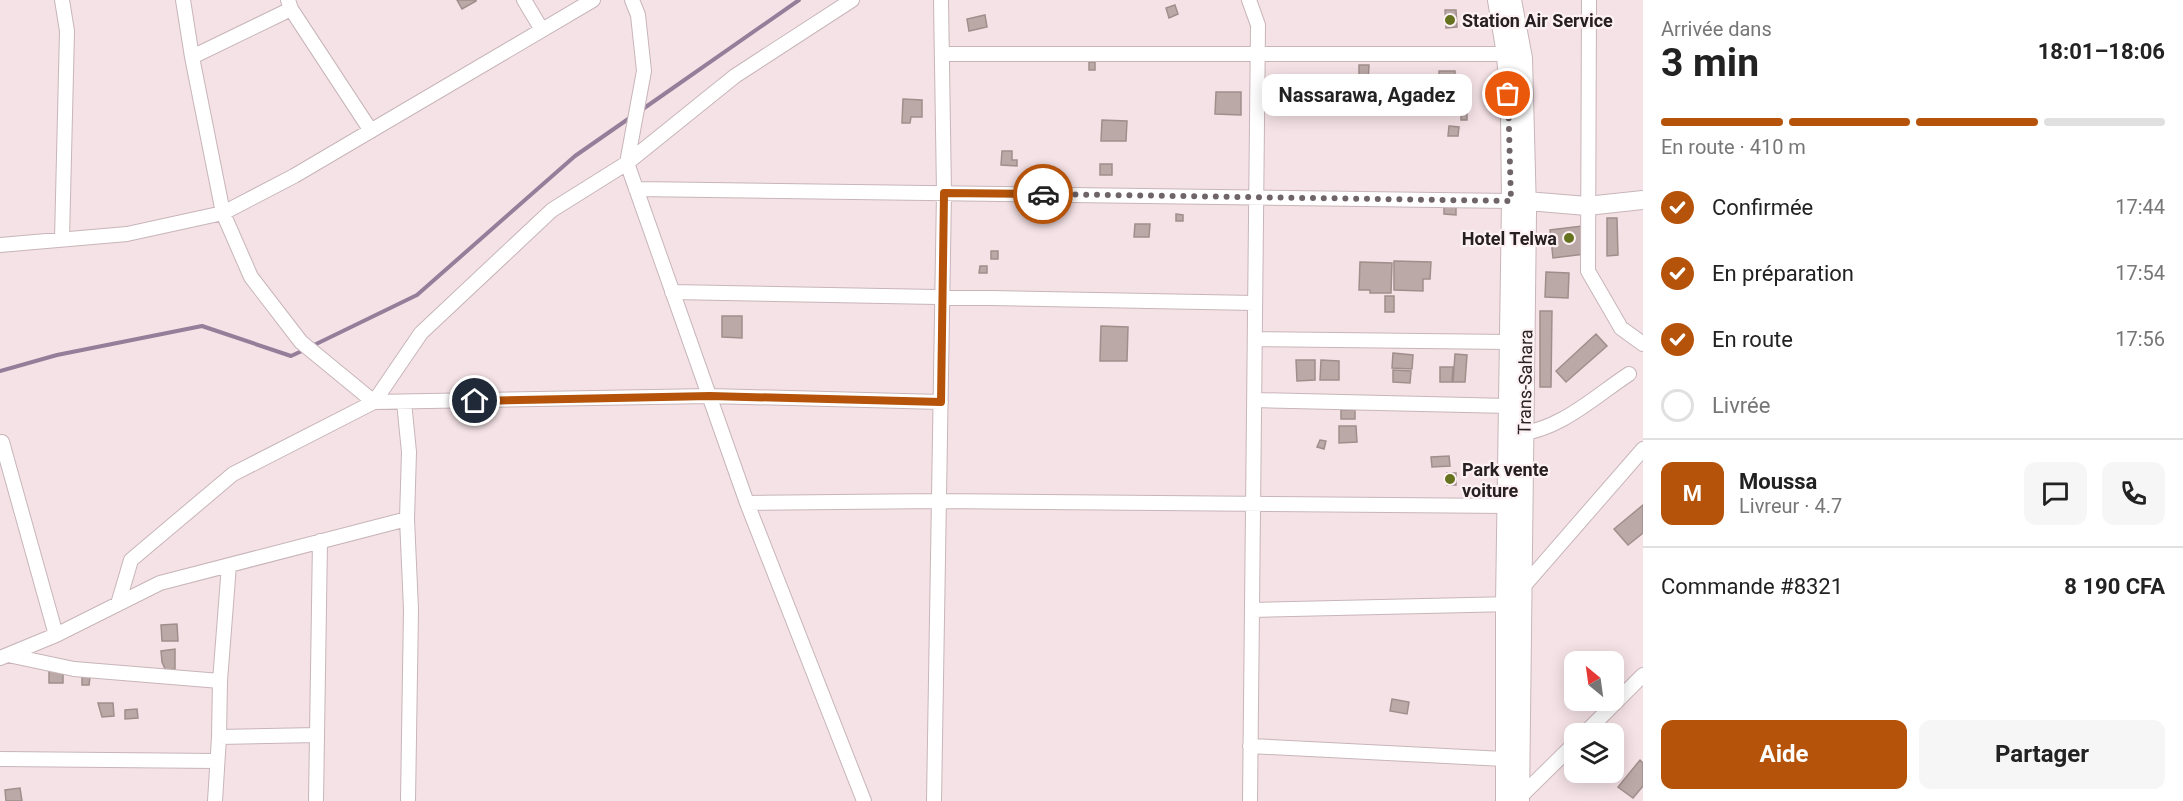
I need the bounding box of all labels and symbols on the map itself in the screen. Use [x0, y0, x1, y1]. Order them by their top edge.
place label: Station Air Service [1462, 10, 1613, 31]
marker: Station Air Service [1443, 13, 1457, 27]
pin [1482, 68, 1533, 119]
callout: Nassarawa, Agadez [1262, 73, 1472, 115]
courier [1013, 164, 1073, 224]
place label: Hotel Telwa [1462, 228, 1557, 249]
marker: Hotel Telwa [1562, 231, 1576, 245]
street label: Trans-Sahara [1514, 329, 1536, 435]
pin [449, 375, 500, 426]
place label: Park vente voiture [1462, 459, 1549, 501]
marker: Park vente voiture [1443, 472, 1457, 486]
north arrow [1564, 651, 1624, 711]

